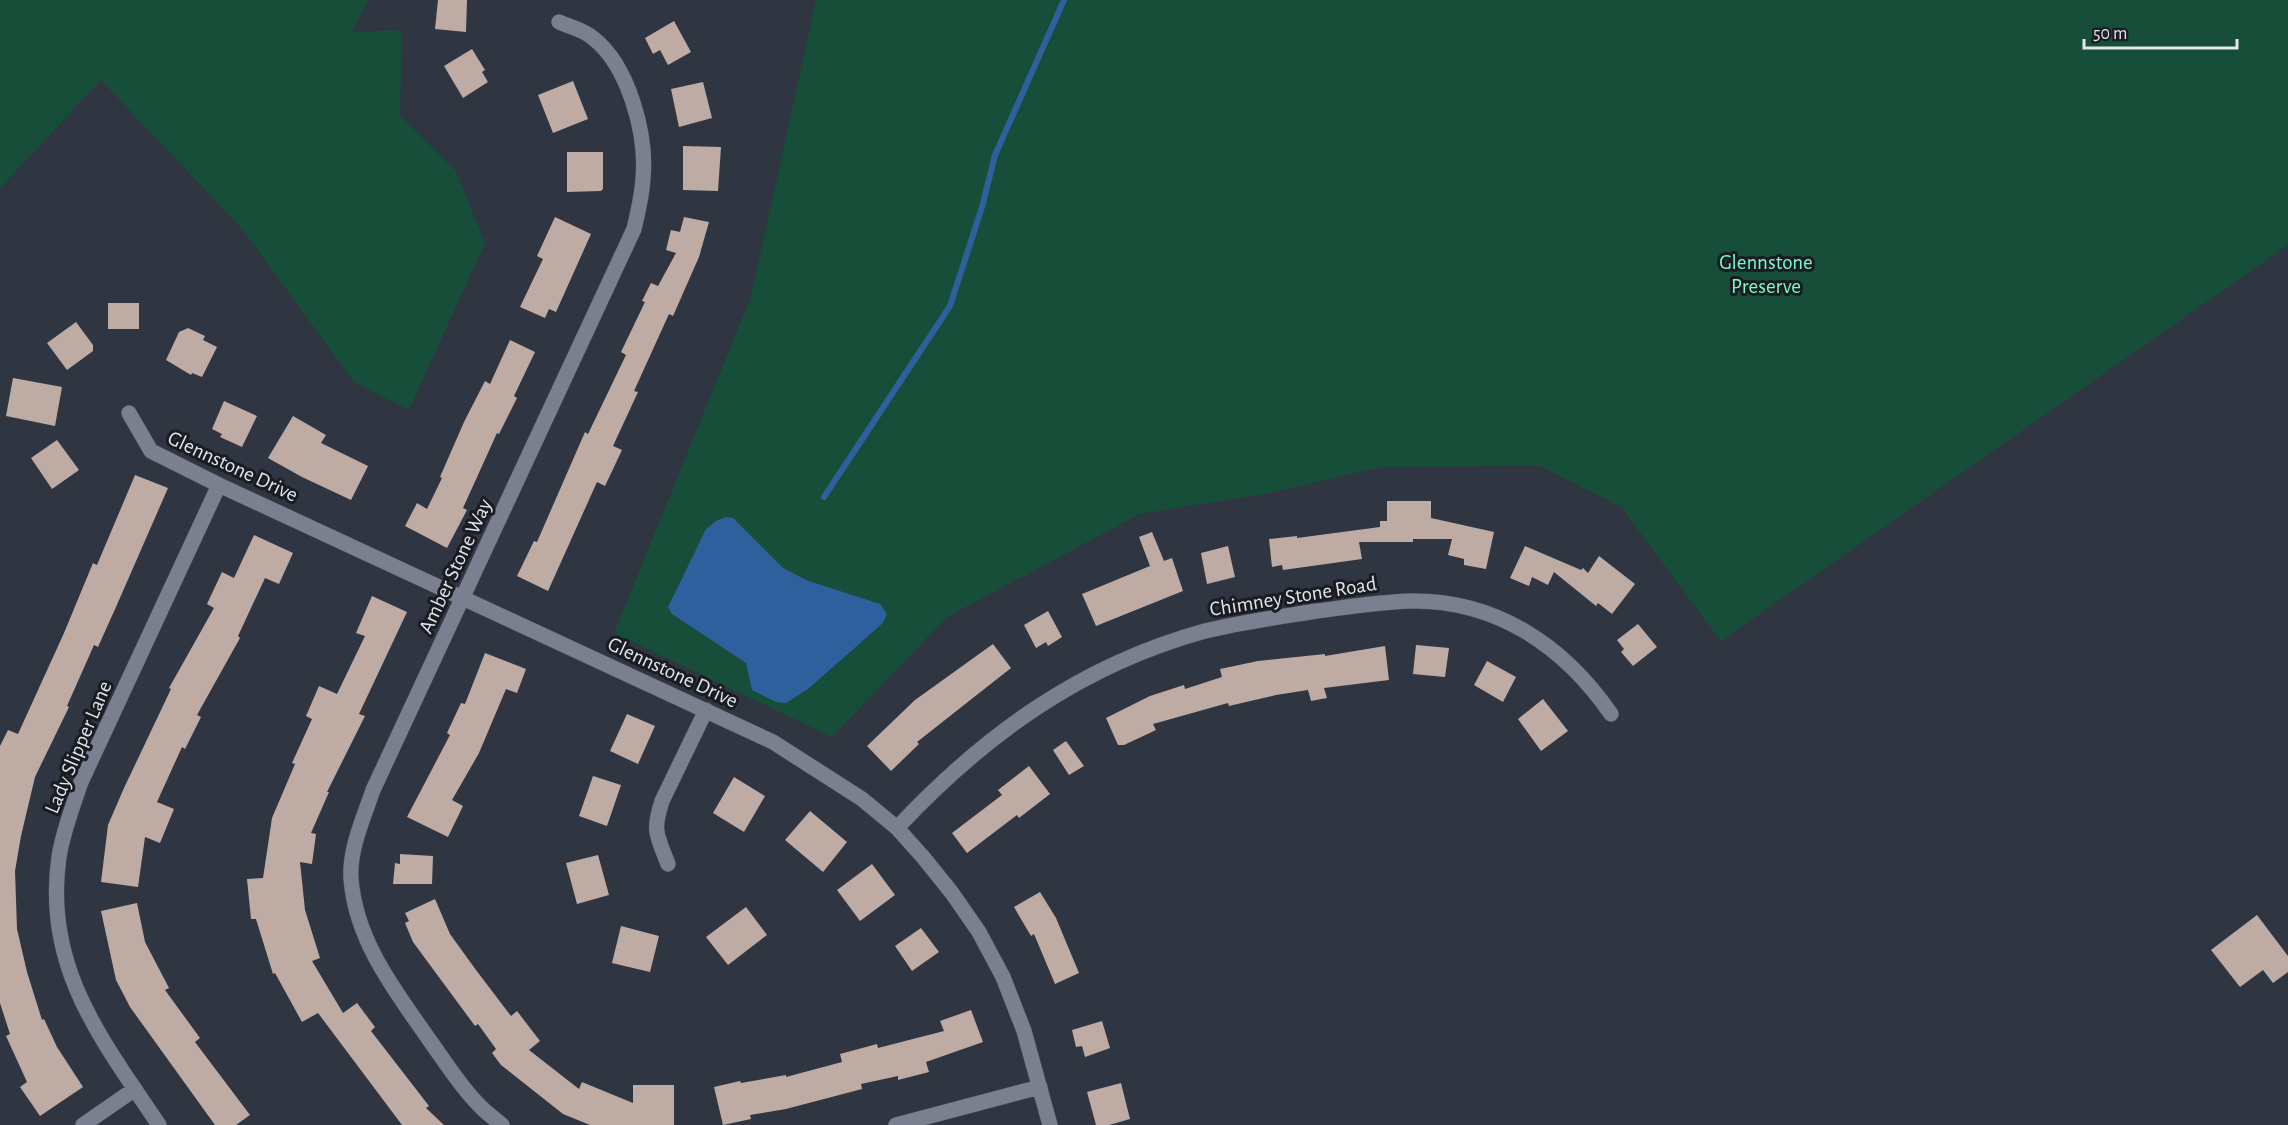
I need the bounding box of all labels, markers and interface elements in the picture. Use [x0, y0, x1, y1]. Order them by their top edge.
scale bar [2084, 12, 2237, 50]
text: 50 m [2093, 25, 2127, 43]
park label: Glennstone Preserve [1719, 252, 1813, 297]
street label: Glennstone Drive [165, 427, 301, 506]
street label: Amber Stone Way [415, 496, 496, 637]
street label: Chimney Stone Road [1208, 573, 1378, 620]
street label: Glennstone Drive [605, 633, 741, 712]
street label: Lady Slipper Lane [41, 678, 116, 817]

